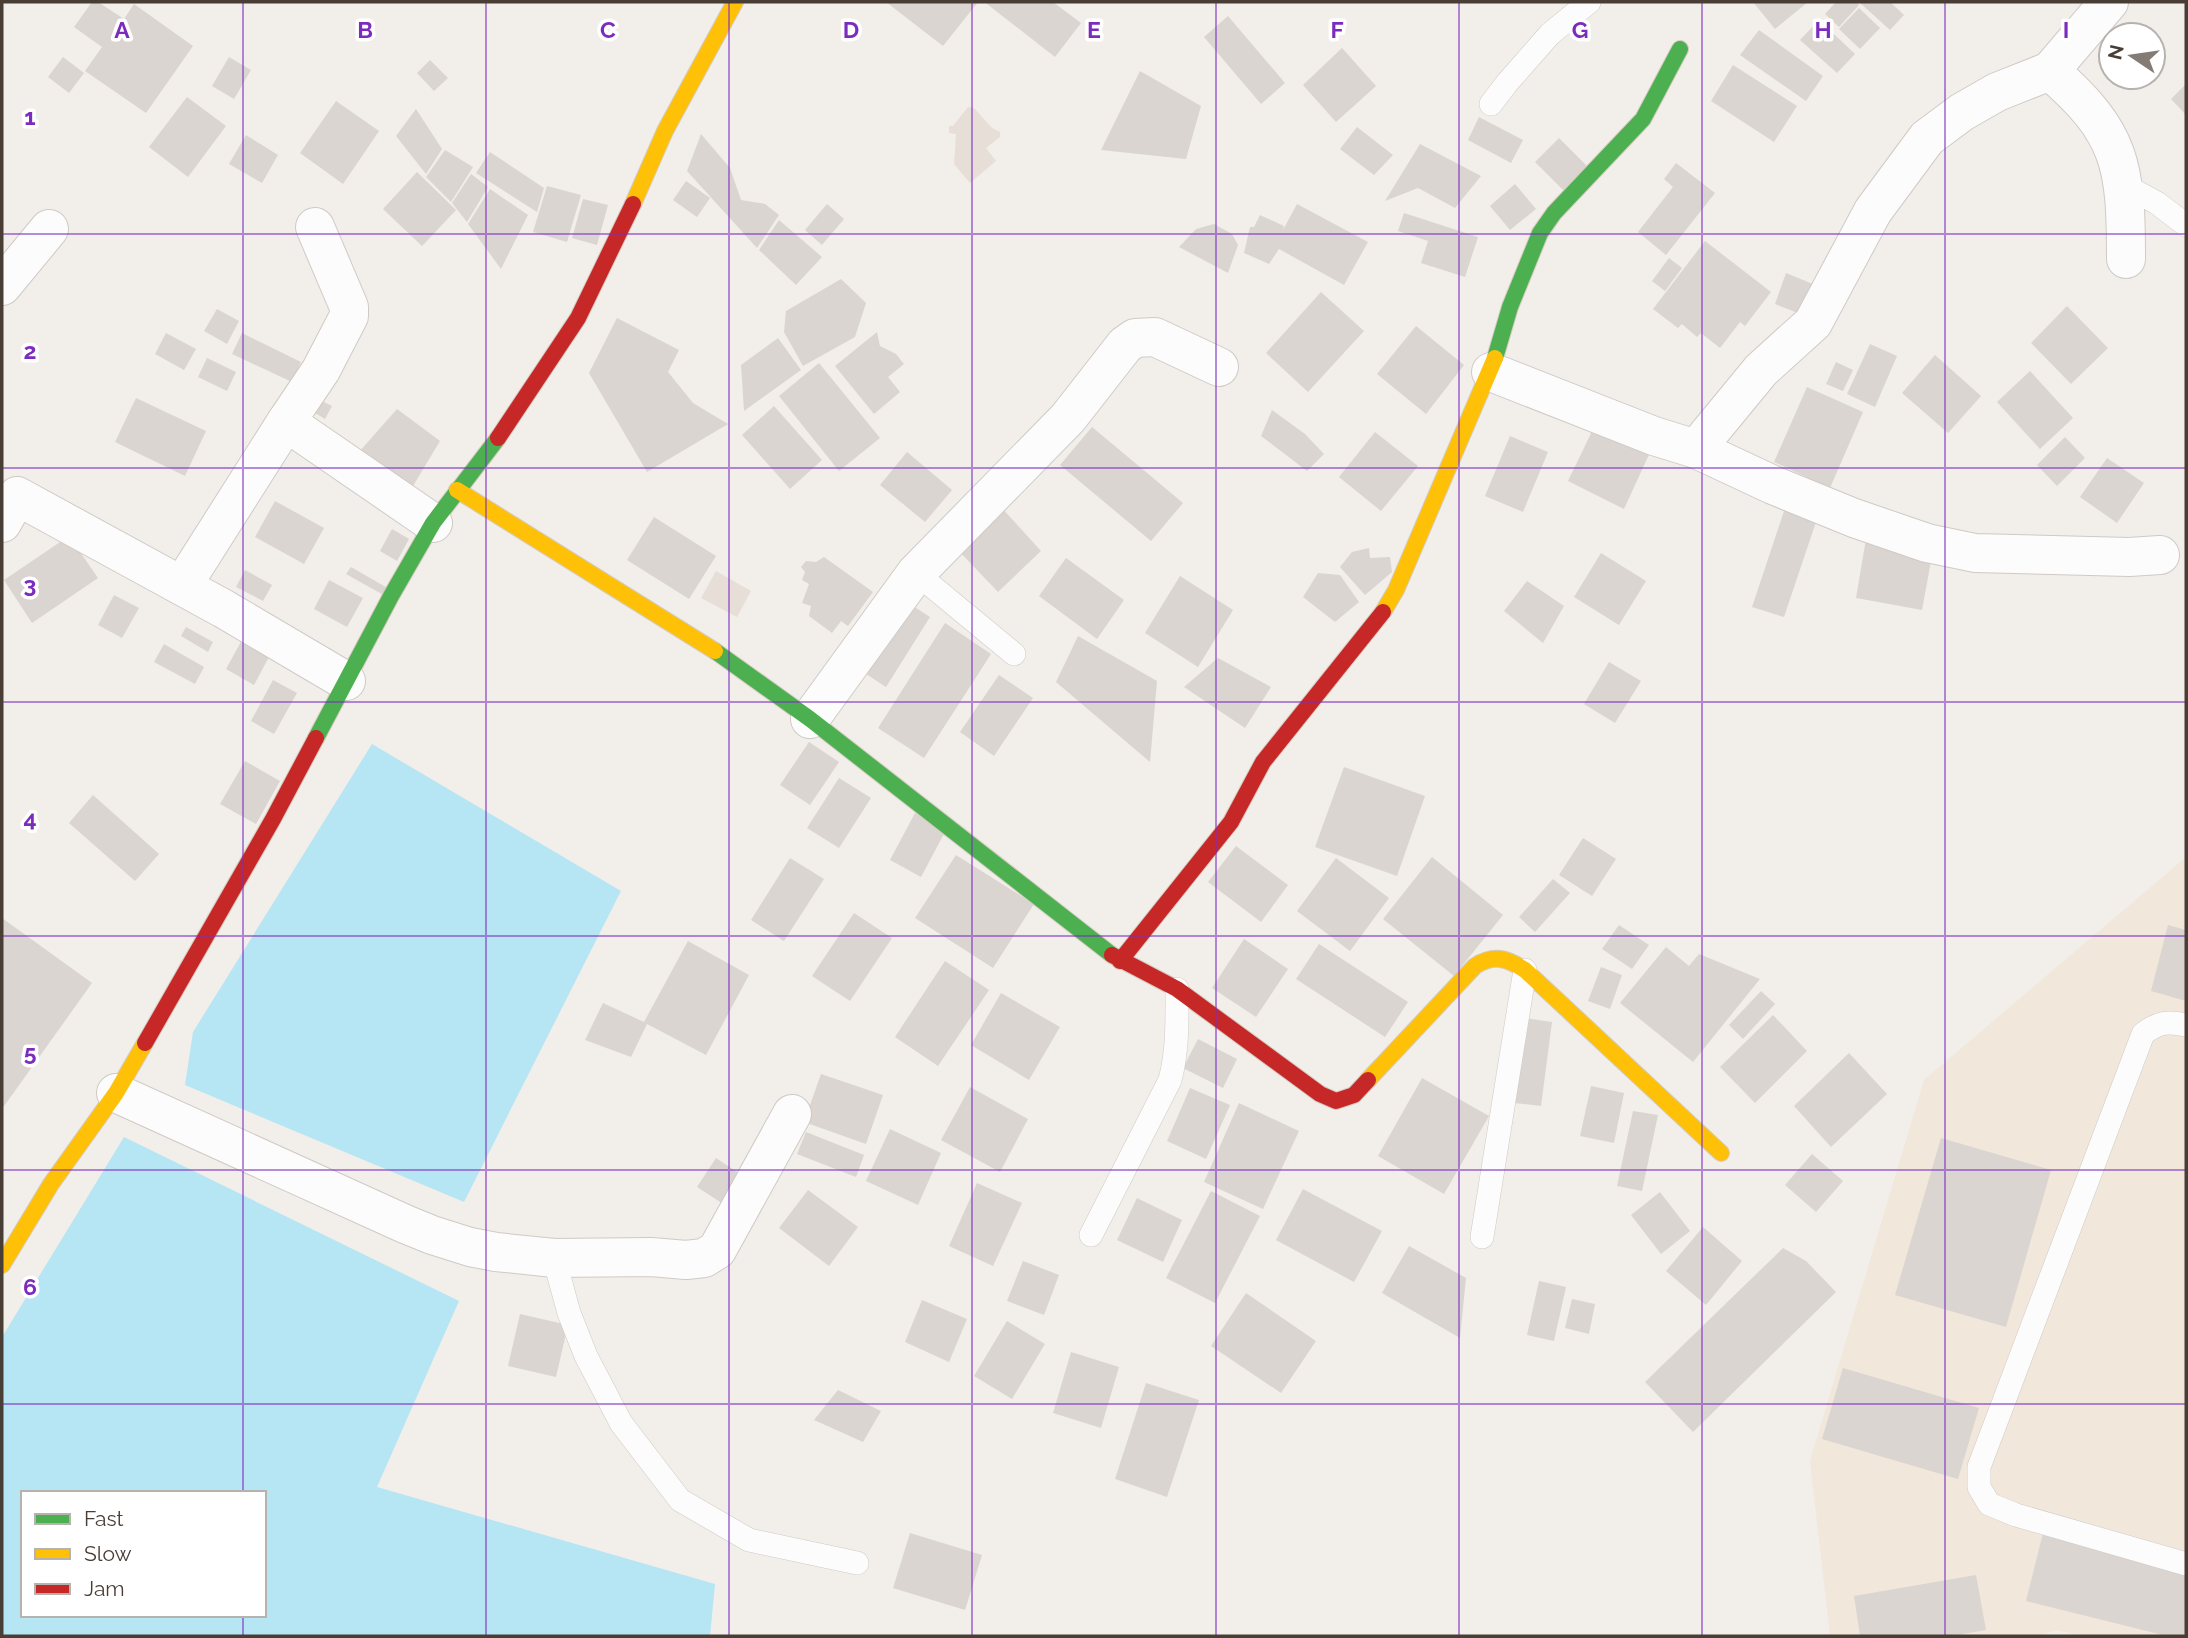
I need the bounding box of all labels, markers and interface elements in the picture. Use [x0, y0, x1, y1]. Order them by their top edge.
text: A [114, 16, 130, 43]
text: B [357, 16, 373, 43]
text: C [600, 16, 616, 43]
text: D [843, 16, 859, 43]
text: E [1087, 16, 1101, 43]
text: F [1330, 16, 1344, 43]
text: G [1572, 16, 1588, 43]
text: H [1814, 16, 1832, 43]
text: I [2063, 16, 2069, 43]
north arrow [2097, 21, 2167, 91]
text: N [2103, 43, 2128, 62]
text: 1 [24, 103, 36, 130]
text: 2 [24, 337, 36, 364]
text: 3 [24, 571, 36, 598]
text: 4 [23, 805, 37, 832]
text: 5 [24, 1039, 37, 1066]
text: 6 [23, 1273, 37, 1300]
legend [21, 1491, 266, 1617]
text: Fast [84, 1506, 124, 1531]
text: Slow [84, 1541, 132, 1566]
text: Jam [84, 1576, 125, 1601]

